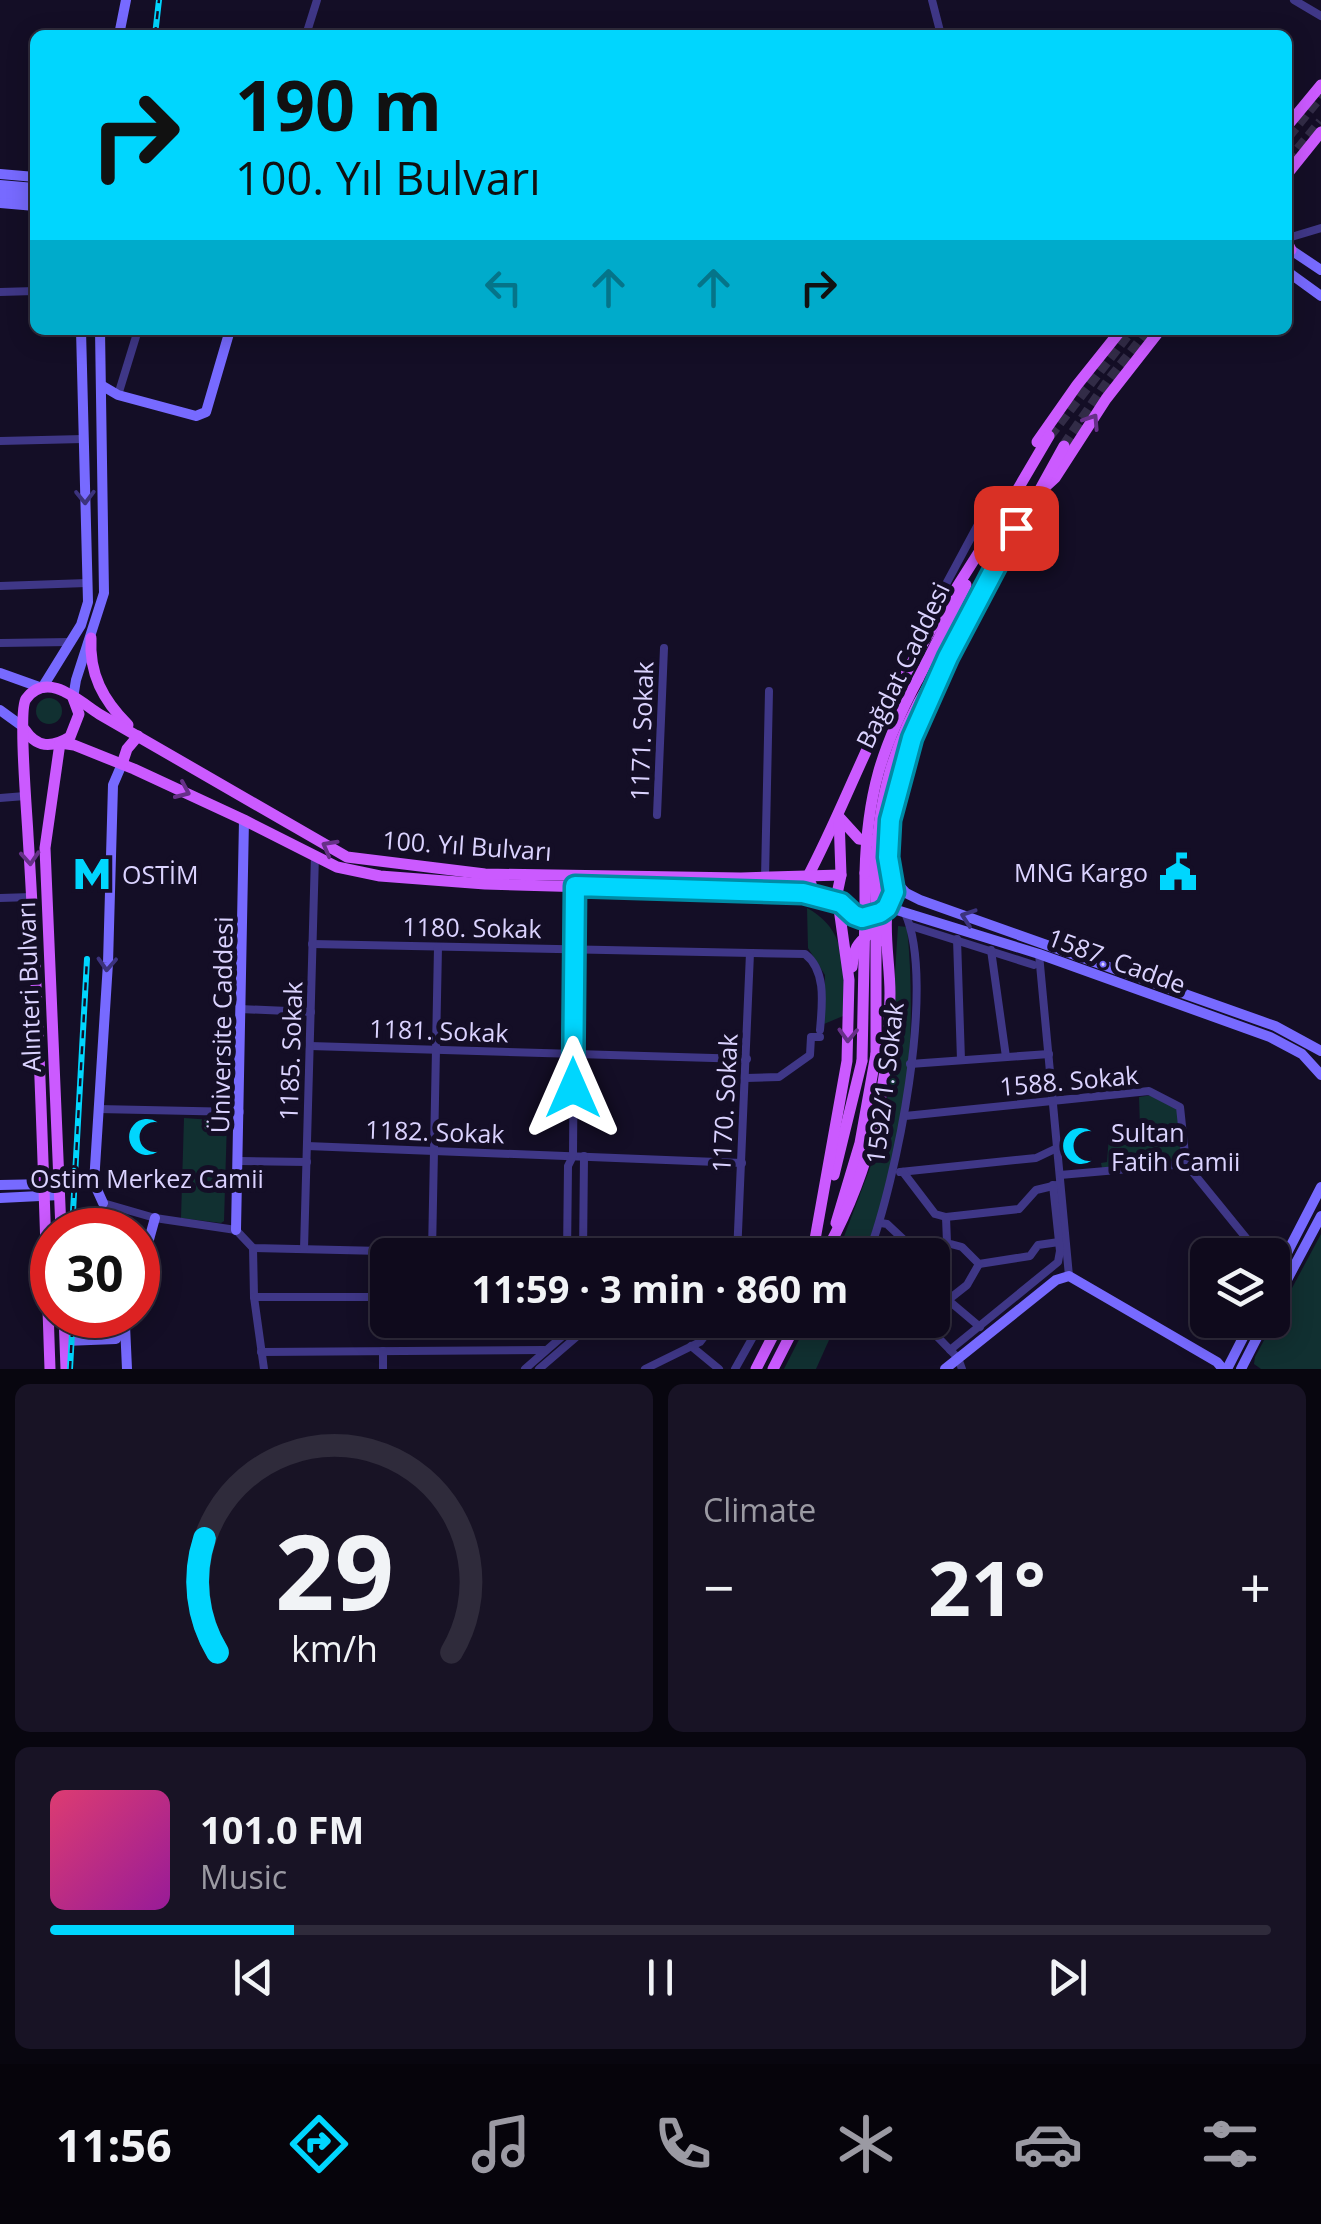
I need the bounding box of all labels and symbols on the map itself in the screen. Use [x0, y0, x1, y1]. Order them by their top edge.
one-way arrow [1079, 414, 1098, 432]
pin [974, 486, 1059, 571]
one-way arrow [74, 490, 95, 506]
street label: Bağdat Caddesi [847, 576, 957, 754]
street label: 1171. Sokak [622, 661, 660, 801]
one-way arrow [173, 779, 191, 799]
street label: 100. Yıl Bulvarı [381, 822, 553, 868]
one-way arrow [321, 839, 339, 859]
one-way arrow [19, 851, 40, 867]
public building icon: MNG Kargo [1157, 851, 1199, 893]
metro station icon: OSTİM [71, 853, 113, 895]
place label: MNG Kargo [1014, 855, 1148, 889]
place label: OSTİM [122, 857, 198, 891]
street label: Alınteri Bulvarı [8, 901, 48, 1073]
street label: 1180. Sokak [402, 909, 542, 945]
one-way arrow [961, 909, 978, 929]
street label: Üniversite Caddesi [202, 916, 240, 1134]
street label: 1587. Cadde [1043, 919, 1191, 1001]
one-way arrow [97, 957, 118, 972]
street label: 1185. Sokak [271, 981, 309, 1121]
street label: 1592/1. Sokak [857, 1000, 911, 1166]
street label: 1181. Sokak [369, 1011, 509, 1049]
one-way arrow [837, 1028, 858, 1044]
street label: 1170. Sokak [703, 1033, 745, 1173]
position arrow [521, 1036, 625, 1140]
street label: 1588. Sokak [998, 1057, 1140, 1103]
street label: 1182. Sokak [365, 1112, 505, 1150]
place label: Sultan Fatih Camii [1111, 1115, 1240, 1178]
mosque icon: Ostim Merkez Camii [126, 1116, 168, 1158]
mosque icon: Sultan Fatih Camii [1060, 1125, 1102, 1167]
place label: Ostim Merkez Camii [30, 1161, 264, 1195]
speed limit sign: 30 [30, 1208, 160, 1338]

